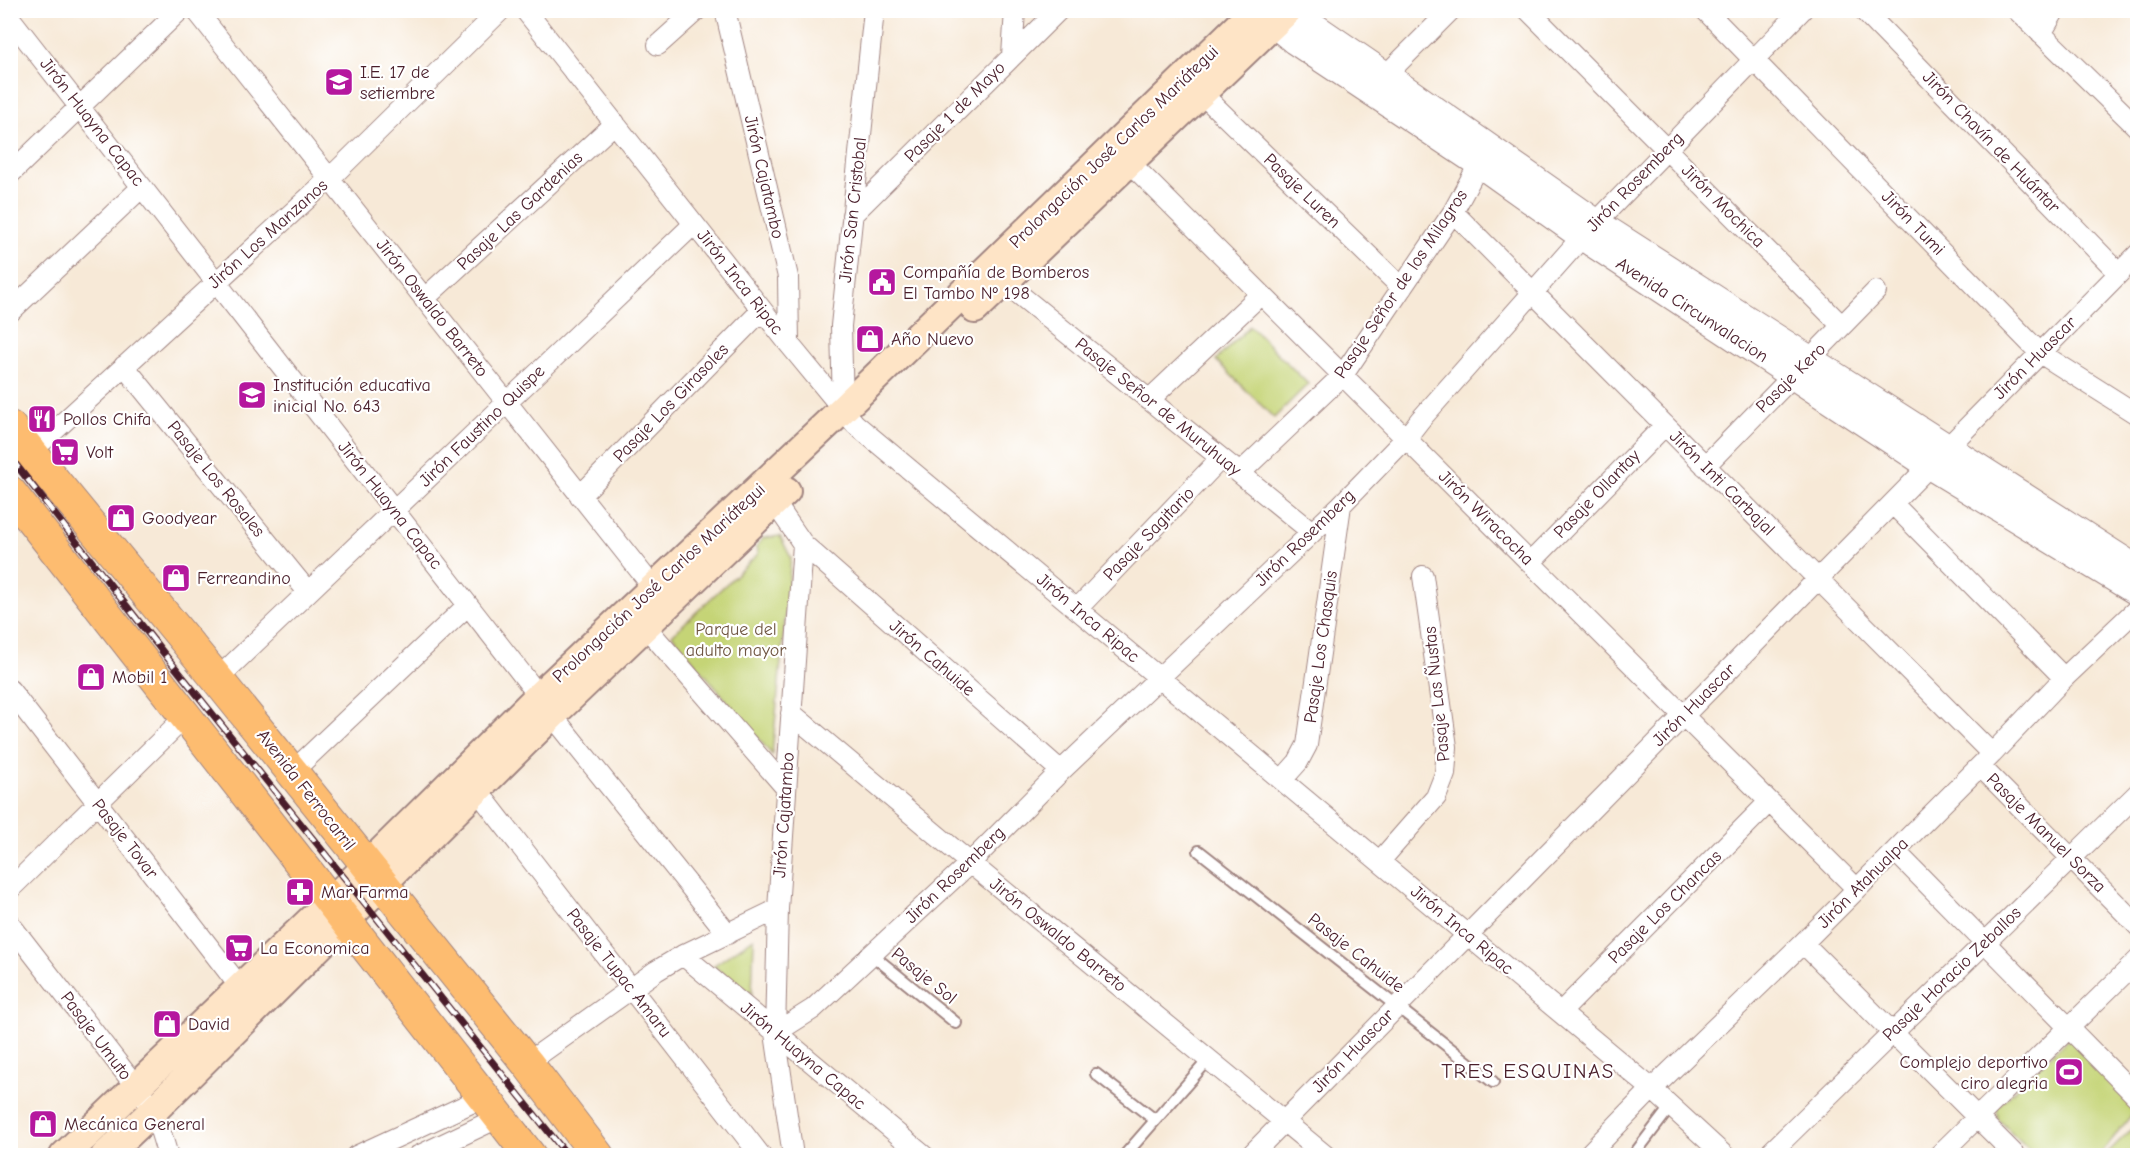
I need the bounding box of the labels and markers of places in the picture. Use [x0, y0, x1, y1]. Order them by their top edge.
place label: I.E. 17 de setiembre [360, 62, 435, 104]
school or university icon: I.E. 17 de setiembre [323, 66, 355, 98]
place label: Compañía de Bomberos El Tambo Nº 198 [903, 262, 1089, 304]
public building icon: Compañía de Bomberos El Tambo Nº 198 [866, 266, 898, 298]
shop icon: Año Nuevo [854, 323, 886, 355]
place label: Año Nuevo [891, 329, 974, 350]
place label: Institución educativa inicial No. 643 [273, 375, 431, 417]
school or university icon: Institución educativa inicial No. 643 [236, 379, 268, 411]
restaurant icon: Pollos Chifa [26, 403, 58, 435]
place label: Pollos Chifa [63, 409, 151, 430]
supermarket icon: Volt [49, 436, 81, 468]
place label: Volt [86, 442, 114, 463]
shop icon: Goodyear [105, 502, 137, 534]
place label: Goodyear [142, 508, 218, 529]
shop icon: Ferreandino [160, 562, 192, 594]
place label: Ferreandino [197, 568, 291, 589]
shop icon: Mobil 1 [75, 661, 107, 693]
place label: Mobil 1 [112, 667, 167, 688]
pharmacy icon: Mar Farma [284, 876, 316, 908]
place label: Mar Farma [321, 882, 409, 903]
supermarket icon: La Economica [223, 932, 255, 964]
place label: La Economica [260, 938, 369, 959]
shop icon: David [151, 1008, 183, 1040]
place label: David [188, 1014, 230, 1035]
place label: Complejo deportivo ciro alegria [1900, 1052, 2048, 1094]
sports icon: Complejo deportivo ciro alegria [2053, 1056, 2085, 1088]
shop icon: Mecánica General [27, 1108, 59, 1140]
place label: Mecánica General [64, 1114, 205, 1135]

